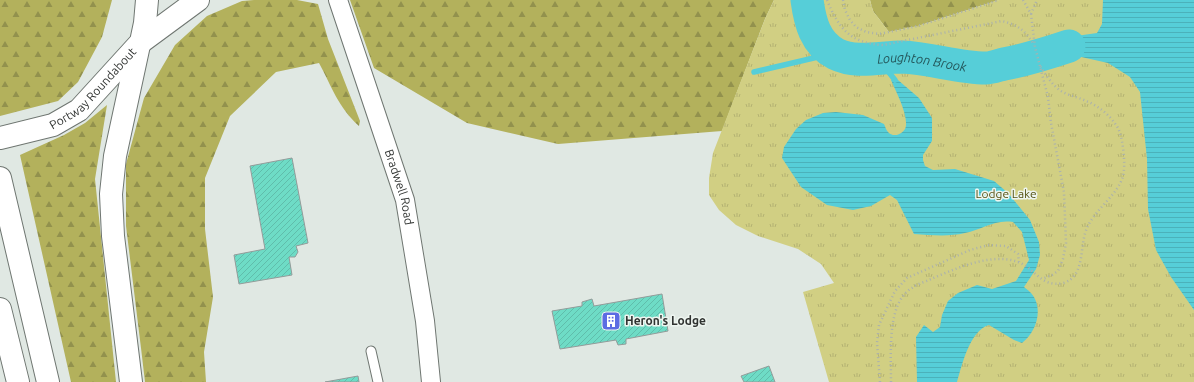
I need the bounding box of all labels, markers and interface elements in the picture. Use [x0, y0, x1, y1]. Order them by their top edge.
street label: Portway Roundabout [47, 45, 139, 132]
water label: Loughton Brook [876, 50, 968, 74]
street label: Bradwell Road [382, 148, 416, 226]
park label: Lodge Lake [975, 187, 1037, 200]
building icon: Heron's Lodge [600, 310, 622, 332]
place label: Heron's Lodge [625, 314, 706, 327]

